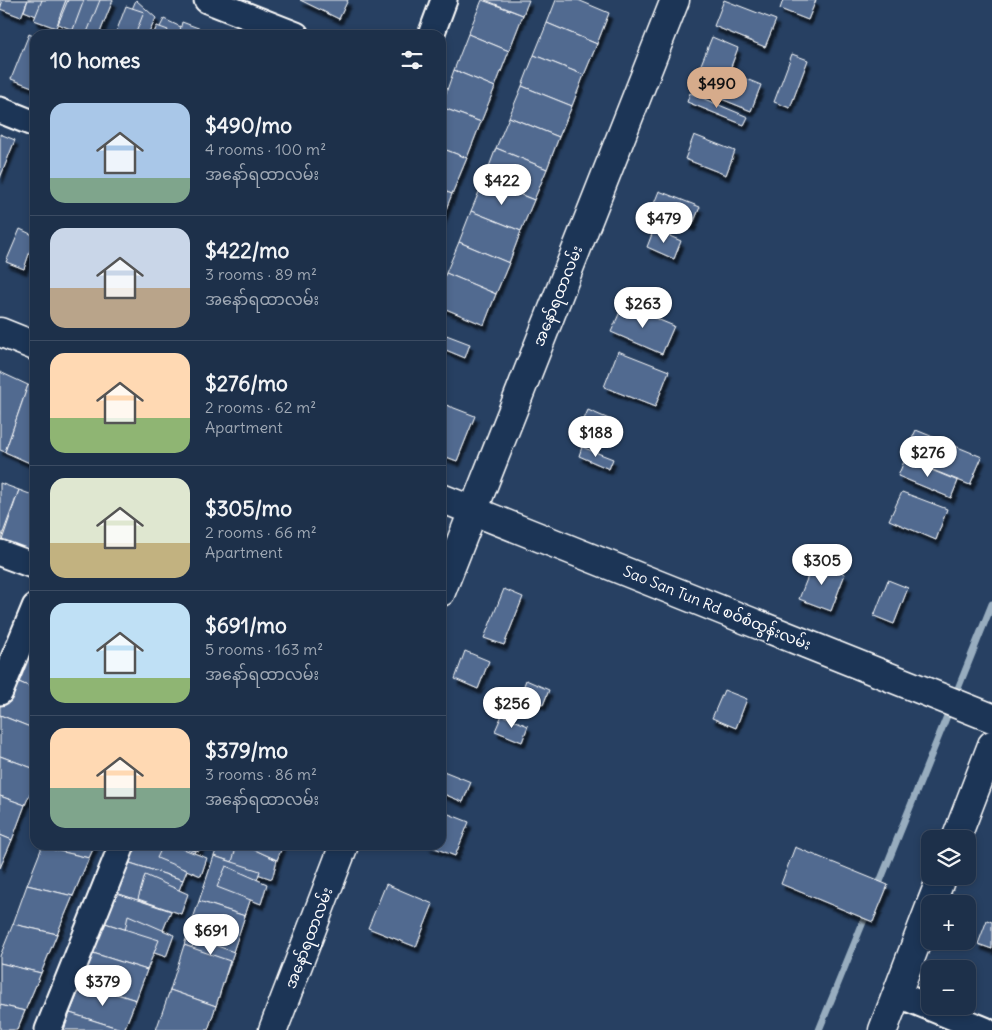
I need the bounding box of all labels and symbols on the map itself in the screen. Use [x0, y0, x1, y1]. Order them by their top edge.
pin: $490 [687, 66, 747, 109]
pin: $422 [472, 164, 532, 206]
pin: $479 [634, 202, 694, 244]
street label: အနော်ရထာလမ်း [529, 243, 589, 350]
pin: $263 [613, 286, 673, 329]
pin: $188 [566, 416, 626, 458]
pin: $276 [898, 436, 958, 478]
pin: $305 [792, 544, 852, 586]
street label: Sao San Tun Rd စဝ်စံထွန်းလမ်း [619, 561, 814, 657]
pin: $256 [482, 686, 542, 729]
street label: အနော်ရထာလမ်း [281, 885, 339, 992]
pin: $691 [181, 914, 241, 956]
pin: $379 [73, 964, 133, 1007]

